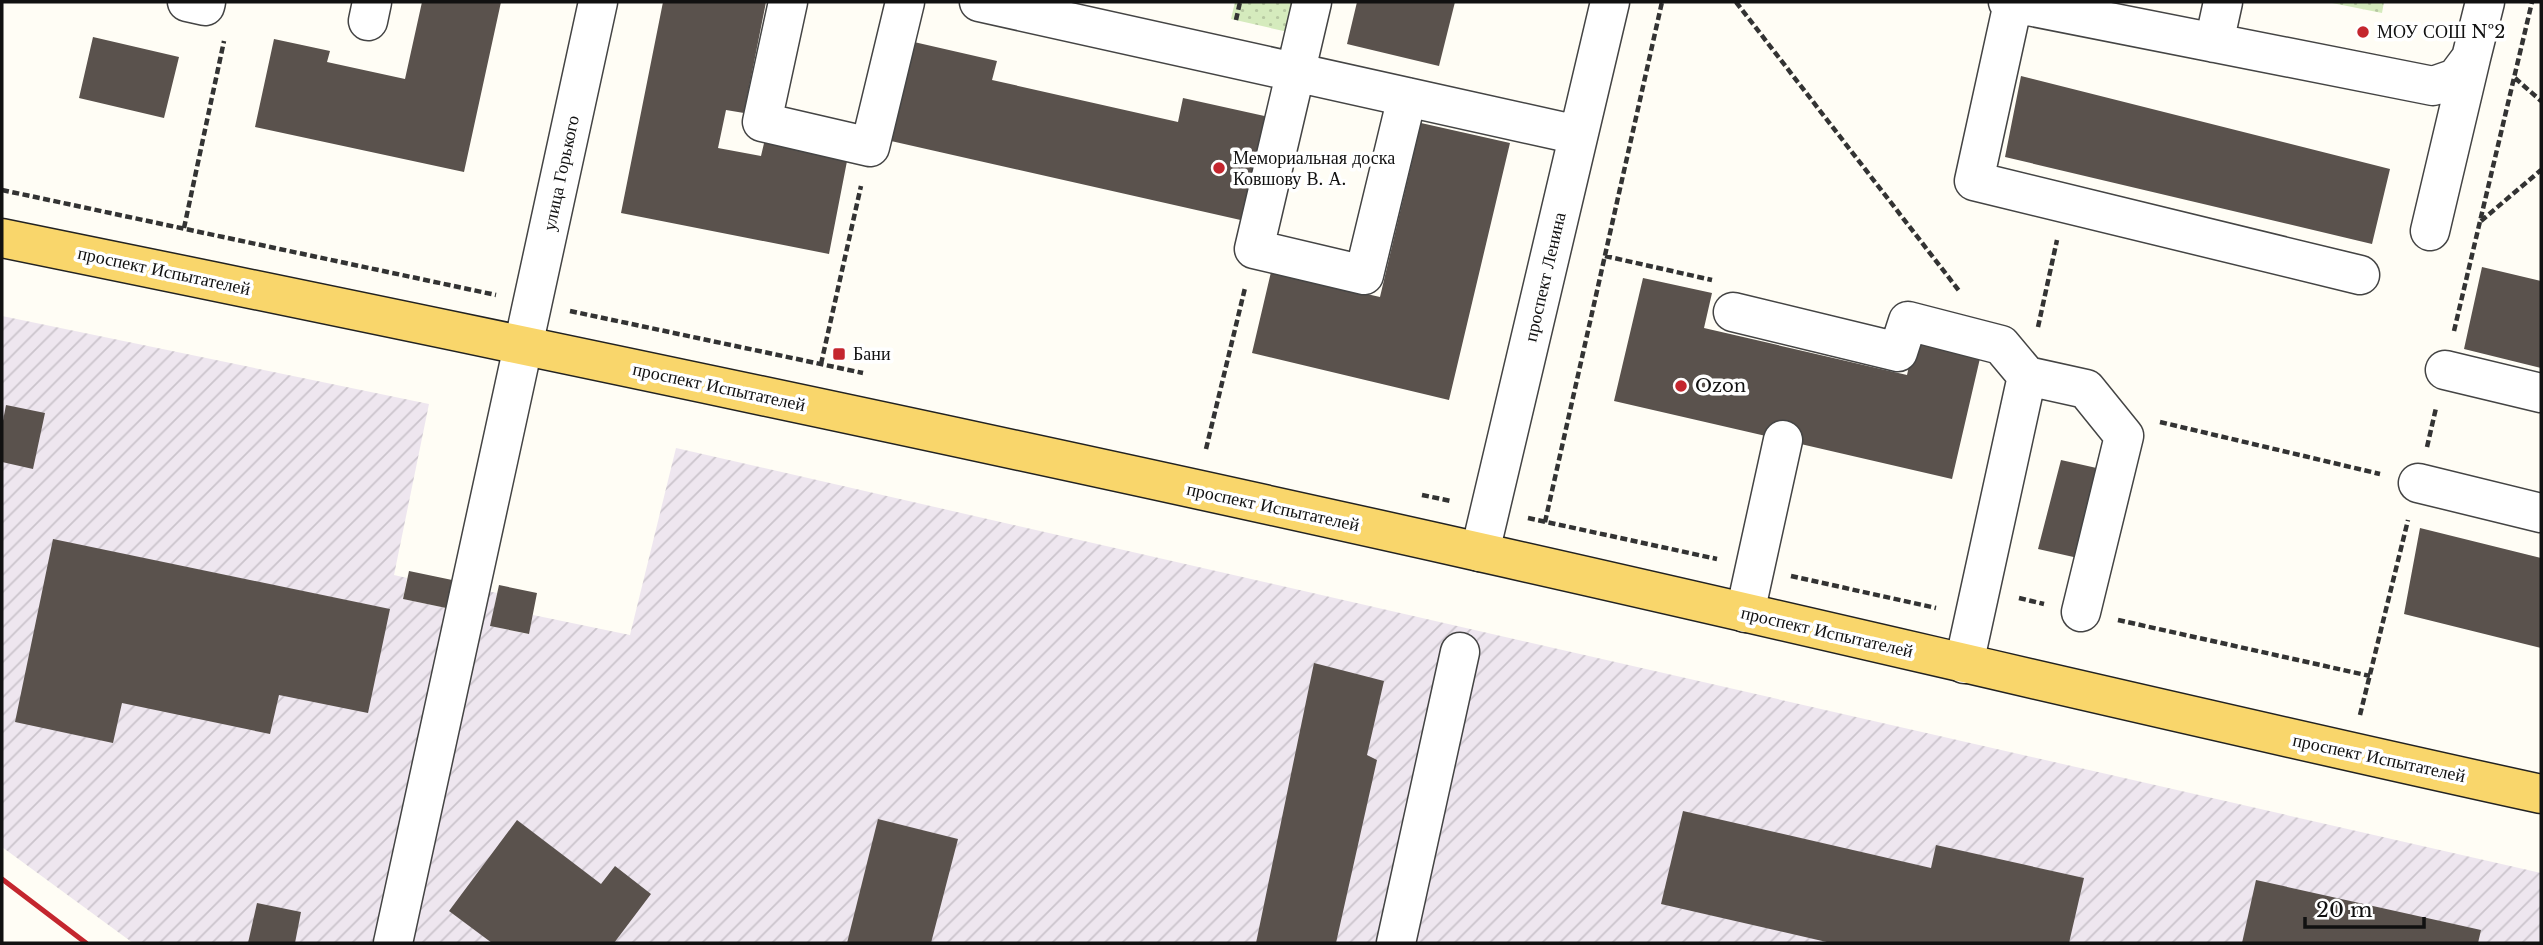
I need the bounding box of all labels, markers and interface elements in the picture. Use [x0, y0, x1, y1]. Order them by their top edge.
place label: МОУ СОШ №2 [2377, 21, 2505, 43]
marker: МОУ СОШ №2 [2355, 24, 2371, 40]
street label: улица Горького [538, 113, 584, 233]
place label: Мемориальная доска Ковшову В. А. [1233, 147, 1395, 190]
marker: Мемориальная доска Ковшову В. А. [1211, 160, 1227, 176]
street label: проспект Ленина [1519, 210, 1571, 344]
street label: проспект Испытателей [76, 242, 253, 300]
place label: Бани [853, 343, 891, 365]
marker: Бани [831, 346, 847, 362]
street label: проспект Испытателей [631, 358, 808, 416]
place label: Ozon [1695, 375, 1746, 397]
marker: Ozon [1673, 378, 1689, 394]
street label: проспект Испытателей [1185, 478, 1362, 536]
street label: проспект Испытателей [1739, 601, 1916, 663]
street label: проспект Испытателей [2291, 729, 2468, 787]
scale bar [2305, 886, 2424, 930]
text: 20 m [2316, 897, 2373, 923]

